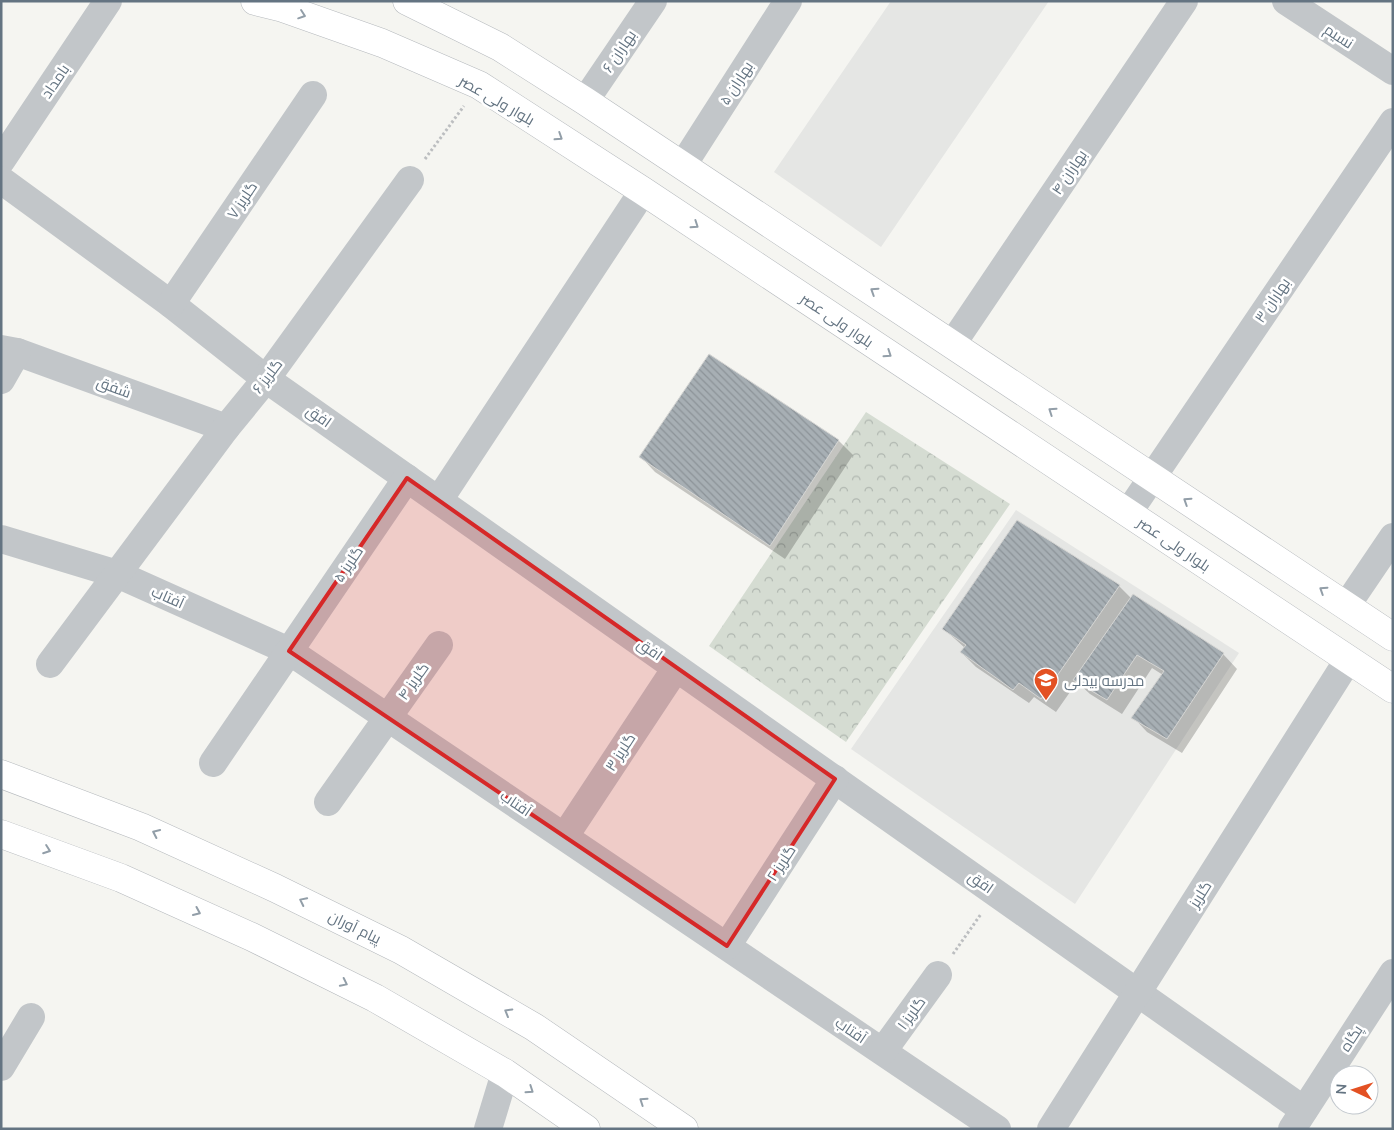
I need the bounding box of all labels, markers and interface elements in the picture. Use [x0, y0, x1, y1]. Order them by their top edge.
one-way arrow [297, 9, 306, 19]
street label: نسیم [1320, 20, 1357, 53]
street label: بهاران ۶ [598, 26, 641, 77]
street label: بهاران ۵ [715, 58, 758, 109]
street label: بامداد [37, 60, 73, 102]
street label: بلوار ولی عصر [454, 70, 538, 130]
one-way arrow [553, 130, 562, 140]
street label: بهاران ۴ [1047, 146, 1092, 199]
street label: گلریز ۷ [223, 178, 261, 222]
one-way arrow [689, 219, 698, 228]
street label: بهاران ۳ [1250, 274, 1295, 327]
street label: بلوار ولی عصر [795, 288, 877, 352]
one-way arrow [870, 288, 879, 297]
one-way arrow [883, 348, 892, 357]
street label: گلریز ۶ [248, 355, 286, 397]
street label: شفق [94, 372, 134, 403]
street label: افق [302, 401, 335, 432]
one-way arrow [1048, 407, 1057, 417]
one-way arrow [1183, 498, 1193, 507]
street label: بلوار ولی عصر [1132, 512, 1214, 576]
street label: گلریز ۵ [329, 542, 367, 586]
street label: آفتاب [149, 581, 187, 613]
one-way arrow [1319, 587, 1329, 596]
street label: افق [633, 634, 666, 665]
street label: گلریز ۴ [393, 659, 433, 703]
school or university icon: مدرسه بیدلی [1033, 667, 1059, 701]
place label: مدرسه بیدلی [1064, 671, 1144, 691]
street label: گلریز ۳ [601, 729, 639, 775]
street label: آفتاب [497, 786, 535, 820]
one-way arrow [152, 829, 161, 840]
street label: گلریز ۲ [762, 841, 800, 885]
one-way arrow [42, 844, 51, 855]
street label: افق [964, 867, 997, 898]
street label: گلریز [1184, 877, 1215, 912]
one-way arrow [299, 897, 308, 908]
one-way arrow [192, 906, 201, 917]
street label: پیام آوران [325, 906, 384, 949]
one-way arrow [339, 976, 348, 987]
street label: گلریز ۱ [893, 993, 929, 1033]
one-way arrow [504, 1008, 513, 1018]
street label: آفتاب [832, 1013, 870, 1047]
street label: پگاه [1335, 1021, 1367, 1055]
north arrow [1329, 1065, 1379, 1115]
text: N [1332, 1083, 1350, 1095]
one-way arrow [524, 1084, 533, 1093]
one-way arrow [639, 1098, 649, 1107]

